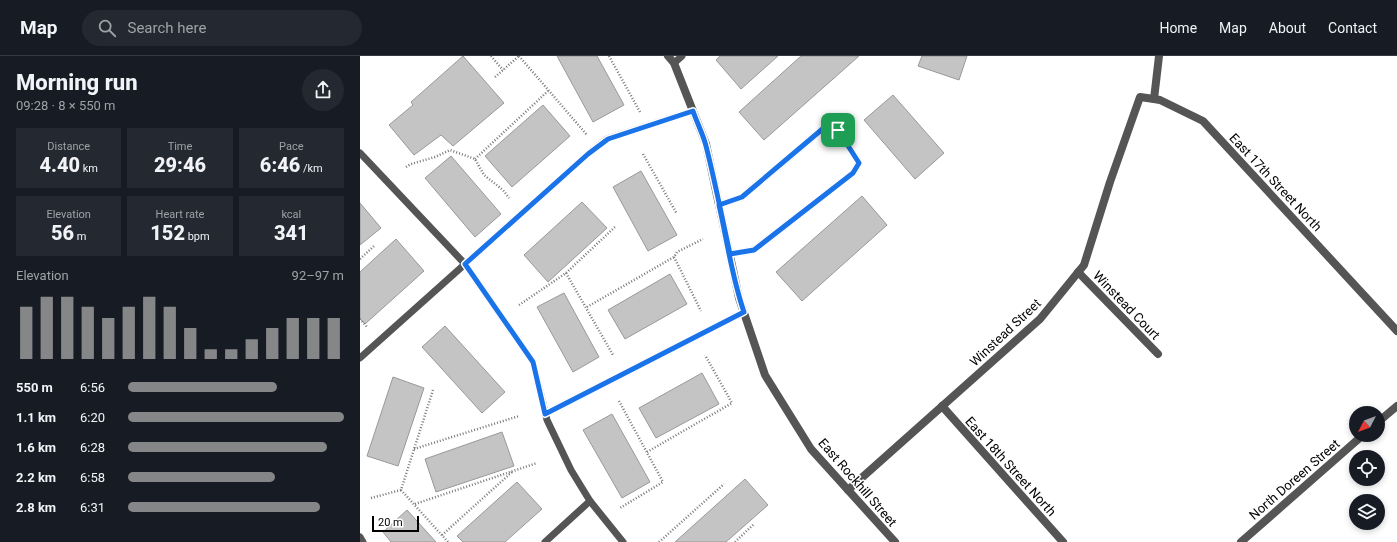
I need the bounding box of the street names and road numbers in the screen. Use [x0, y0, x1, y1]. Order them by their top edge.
street label: East 17th Street North [1226, 130, 1325, 234]
street label: Winstead Court [1090, 268, 1163, 343]
street label: Winstead Street [967, 296, 1044, 369]
street label: East 18th Street North [962, 414, 1059, 519]
street label: East Rockhill Street [815, 435, 900, 529]
street label: North Doreen Street [1246, 436, 1343, 523]

